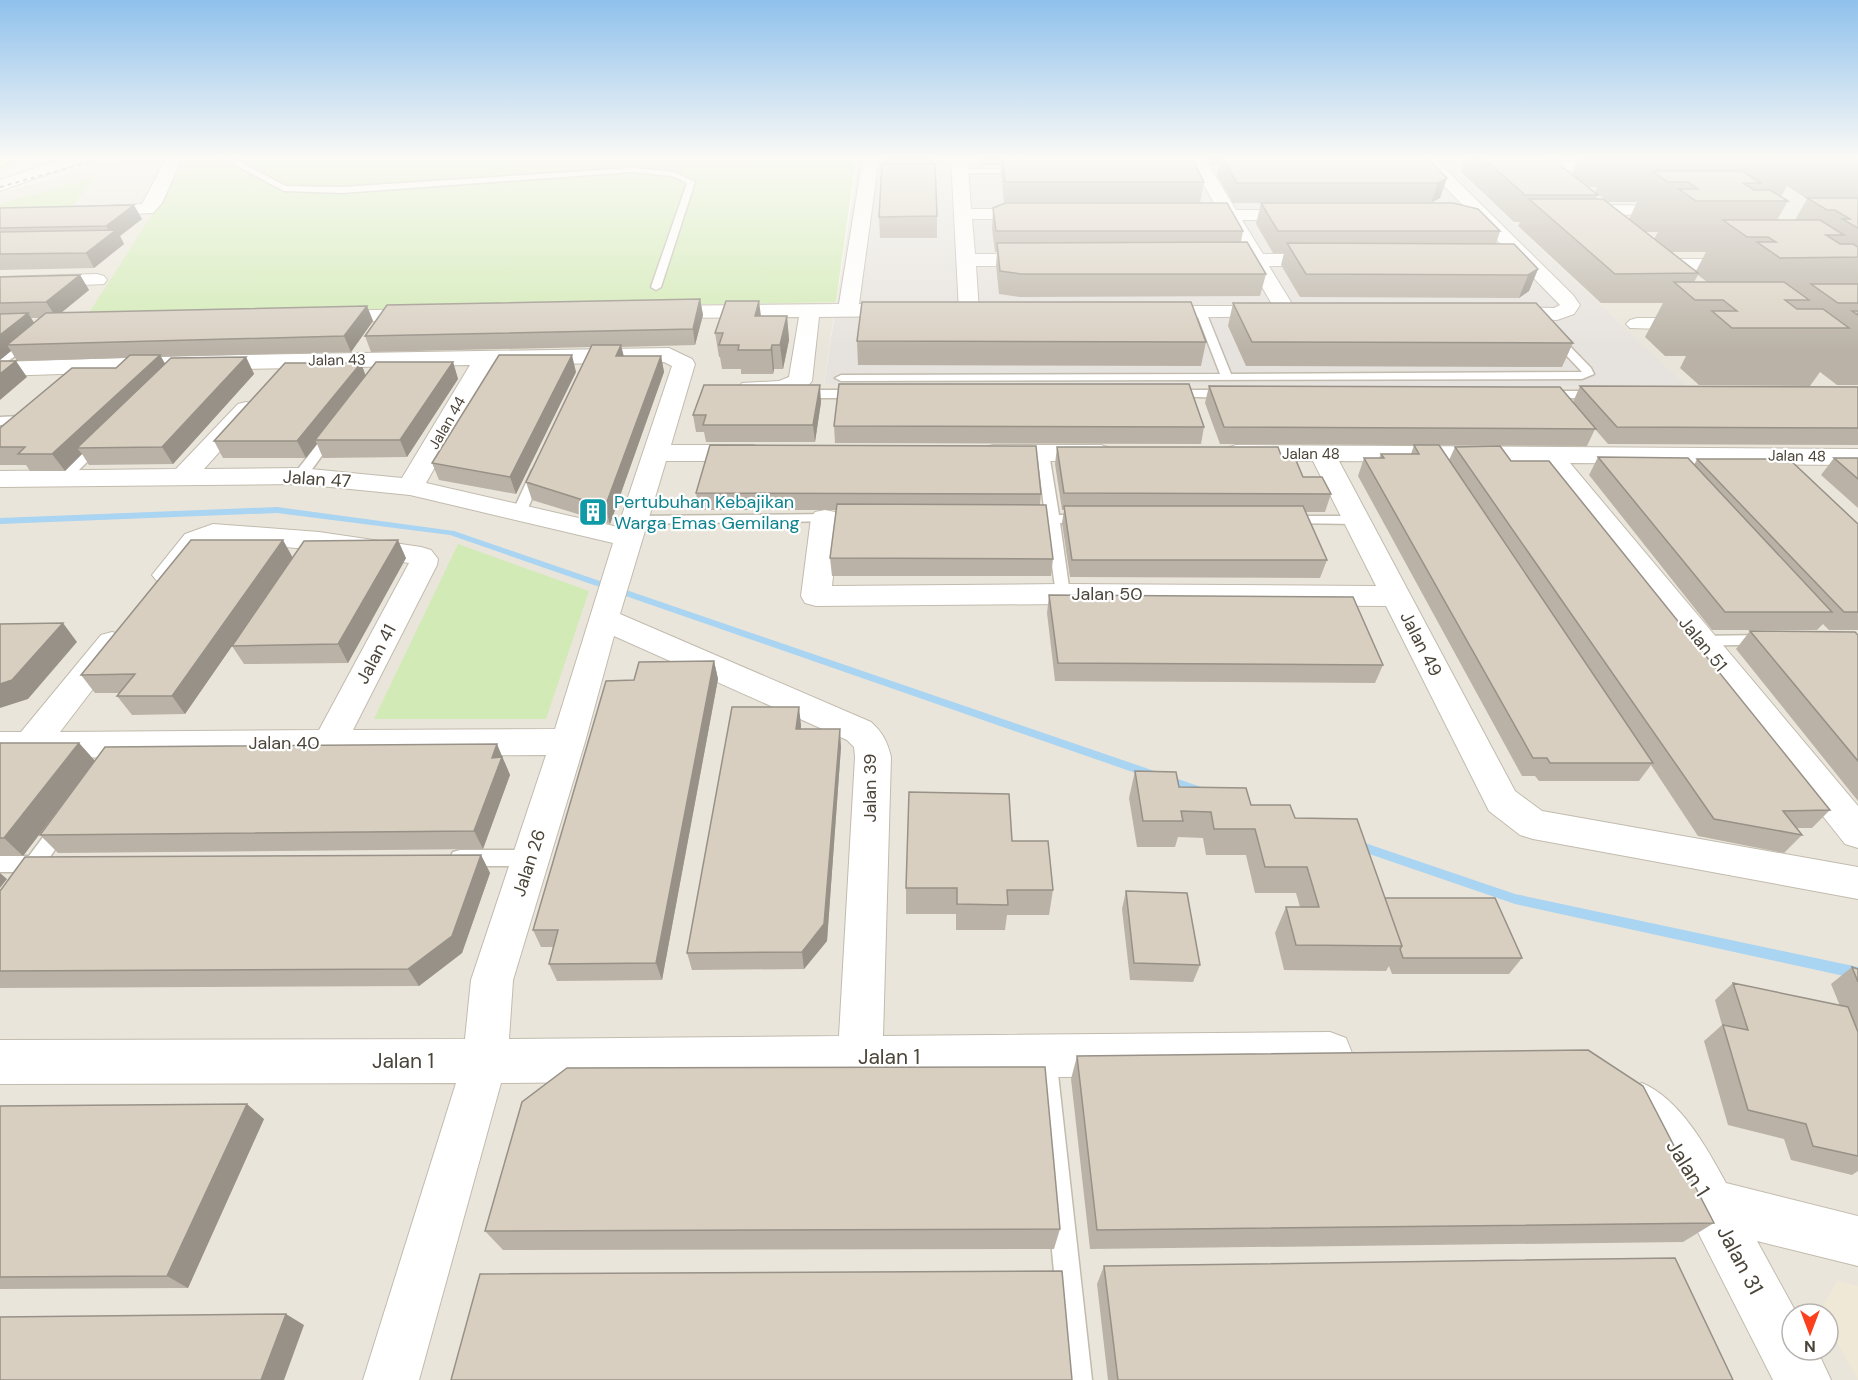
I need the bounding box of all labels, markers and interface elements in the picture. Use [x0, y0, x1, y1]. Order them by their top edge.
street label: Jalan 43 [308, 349, 366, 371]
street label: Jalan 44 [424, 393, 470, 453]
street label: Jalan 48 [1282, 444, 1340, 464]
street label: Jalan 48 [1768, 445, 1826, 467]
street label: Jalan 47 [282, 465, 352, 493]
place label: Pertubuhan Kebajikan Warga Emas Gemilang [614, 490, 800, 535]
building icon: Pertubuhan Kebajikan Warga Emas Gemilang [577, 496, 609, 528]
street label: Jalan 50 [1071, 582, 1143, 606]
street label: Jalan 49 [1394, 607, 1448, 681]
street label: Jalan 51 [1673, 611, 1733, 677]
street label: Jalan 41 [350, 620, 402, 688]
street label: Jalan 40 [249, 731, 319, 755]
street label: Jalan 39 [858, 753, 882, 823]
street label: Jalan 26 [507, 826, 551, 900]
street label: Jalan 1 [858, 1043, 920, 1071]
street label: Jalan 1 [372, 1047, 434, 1075]
street label: Jalan 1 [1660, 1134, 1716, 1202]
street label: Jalan 31 [1710, 1221, 1770, 1299]
north arrow [1780, 1302, 1840, 1362]
text: N [1804, 1336, 1816, 1357]

